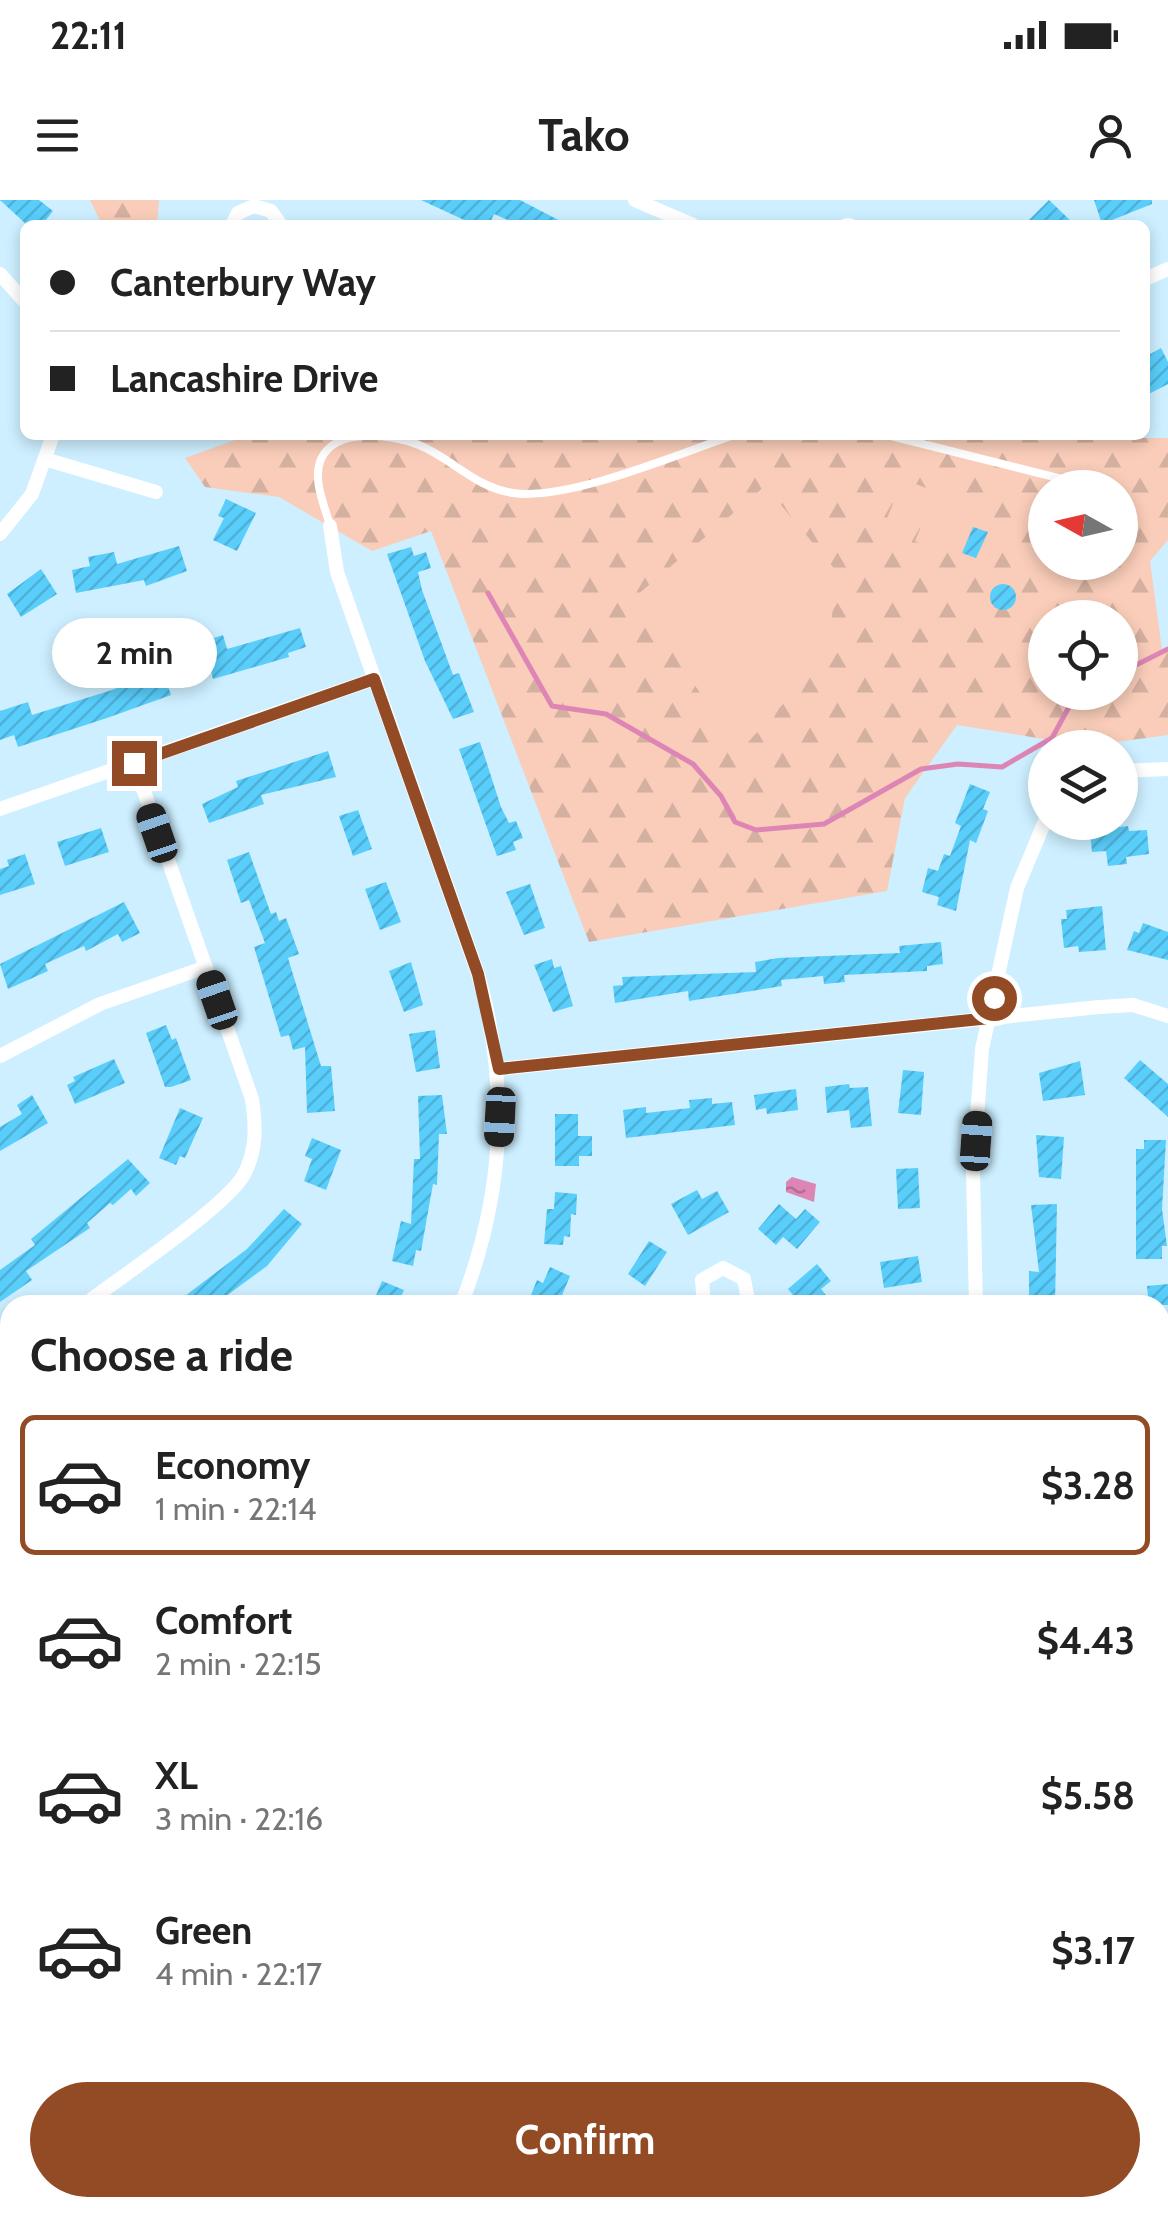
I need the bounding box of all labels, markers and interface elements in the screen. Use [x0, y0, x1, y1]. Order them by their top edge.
text: 22:11 [50, 12, 127, 59]
icon: menu [30, 108, 85, 163]
text: Tako [538, 108, 630, 162]
icon: person [1083, 108, 1138, 163]
text: Canterbury Way [110, 259, 376, 306]
text: Lancashire Drive [110, 355, 378, 402]
north arrow [1028, 470, 1138, 580]
map controls [1028, 470, 1138, 840]
button: locate [1028, 600, 1138, 710]
callout: 2 min [52, 618, 216, 688]
text: 2 min [96, 633, 173, 672]
button: layers [1028, 730, 1138, 840]
route end [112, 741, 157, 786]
car [133, 800, 181, 866]
car [193, 967, 241, 1033]
route start [972, 976, 1017, 1021]
car [483, 1086, 517, 1148]
car [959, 1110, 993, 1172]
text: Choose a ride [30, 1328, 293, 1382]
icon: car [35, 1440, 125, 1530]
text: Economy [155, 1442, 310, 1489]
text: $3.28 [1041, 1462, 1135, 1509]
text: 1 min · 22:14 [155, 1489, 317, 1528]
icon: car [35, 1595, 125, 1685]
text: Comfort [155, 1597, 292, 1644]
text: $4.43 [1037, 1617, 1135, 1664]
text: 2 min · 22:15 [155, 1644, 322, 1683]
icon: car [35, 1750, 125, 1840]
text: XL [155, 1752, 198, 1799]
text: $5.58 [1041, 1772, 1135, 1819]
text: 3 min · 22:16 [155, 1799, 323, 1838]
icon: car [35, 1905, 125, 1995]
text: Green [155, 1907, 252, 1954]
text: $3.17 [1051, 1927, 1135, 1974]
text: 4 min · 22:17 [155, 1954, 322, 1993]
button: Confirm [30, 2082, 1140, 2197]

